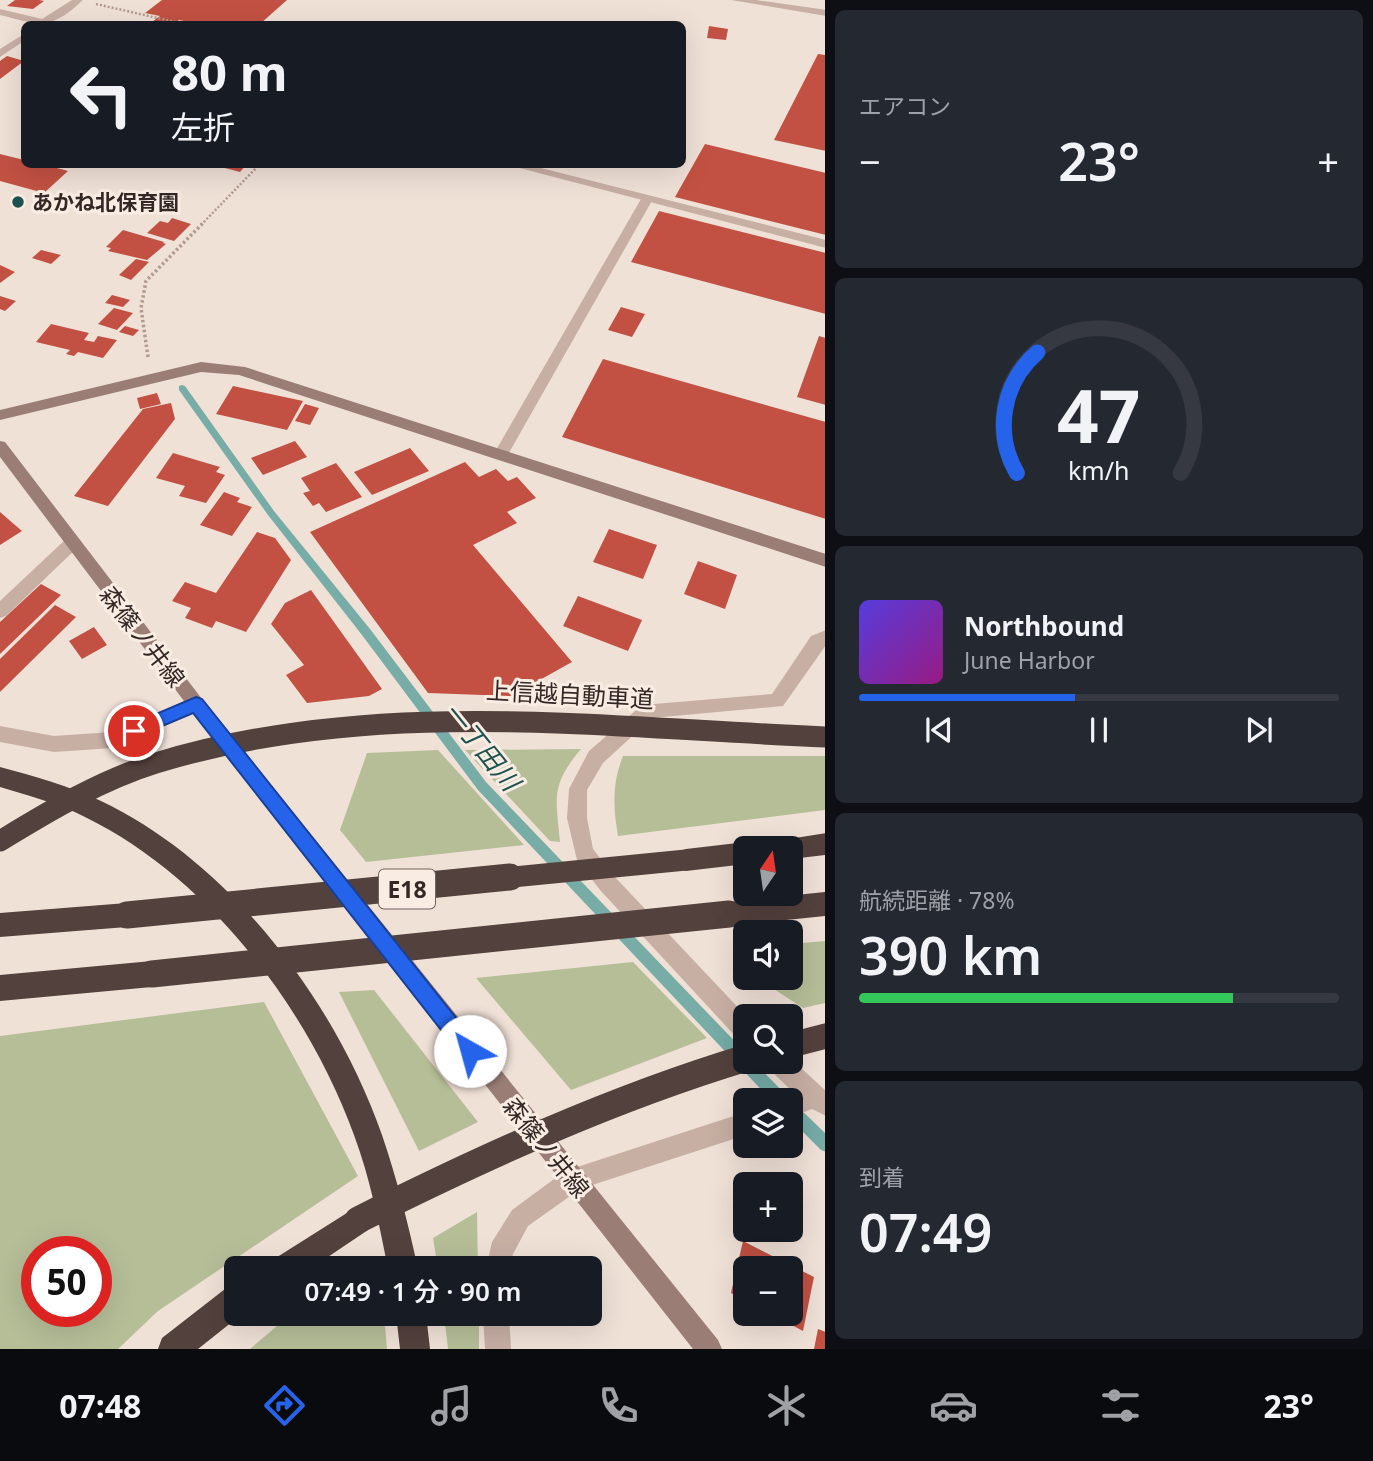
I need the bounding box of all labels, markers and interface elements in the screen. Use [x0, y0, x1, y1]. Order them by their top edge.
text: 80 m [171, 39, 288, 105]
icon: left [56, 49, 147, 140]
text: エアコン [859, 90, 951, 122]
text: 左折 [171, 105, 235, 148]
text: 23° [1058, 125, 1140, 196]
text: − [859, 135, 881, 187]
text: + [1317, 135, 1339, 187]
place label: あかね北保育園 [32, 188, 179, 216]
marker: あかね北保育園 [10, 194, 26, 210]
text: 47 [1057, 365, 1141, 464]
text: km/h [1068, 452, 1130, 486]
street label: 森篠ノ井線 [93, 579, 193, 693]
text: Northbound [964, 608, 1124, 644]
text: June Harbor [964, 644, 1095, 676]
street label: 上信越自動車道 [485, 673, 655, 715]
water label: 一丁田川 [435, 694, 531, 800]
pin [104, 701, 164, 761]
icon: previous [920, 711, 958, 749]
icon: pause [1080, 711, 1118, 749]
icon: next [1240, 711, 1278, 749]
icon: arrive [115, 712, 153, 750]
north arrow [733, 836, 803, 906]
map controls [733, 836, 803, 1326]
road number: E18 [379, 870, 435, 908]
text: 航続距離 · 78% [859, 884, 1015, 916]
text: 390 km [859, 919, 1042, 990]
button: sound [733, 920, 803, 990]
button: search [733, 1004, 803, 1074]
position arrow [433, 1014, 507, 1088]
button: layers [733, 1088, 803, 1158]
street label: 森篠ノ井線 [496, 1090, 598, 1204]
text: 到着 [859, 1161, 905, 1193]
button: + [733, 1172, 803, 1242]
text: 07:49 [859, 1196, 992, 1267]
speed limit sign: 50 [21, 1236, 112, 1327]
button: − [733, 1256, 803, 1326]
text: 07:49 · 1 分 · 90 m [304, 1273, 522, 1309]
icon: directions [260, 1381, 309, 1430]
icon: music [427, 1381, 476, 1430]
icon: phone [594, 1381, 643, 1430]
icon: climate [762, 1381, 811, 1430]
icon: car [929, 1381, 978, 1430]
icon: filters [1096, 1381, 1145, 1430]
text: 07:48 [59, 1384, 141, 1427]
text: 23° [1264, 1384, 1314, 1427]

